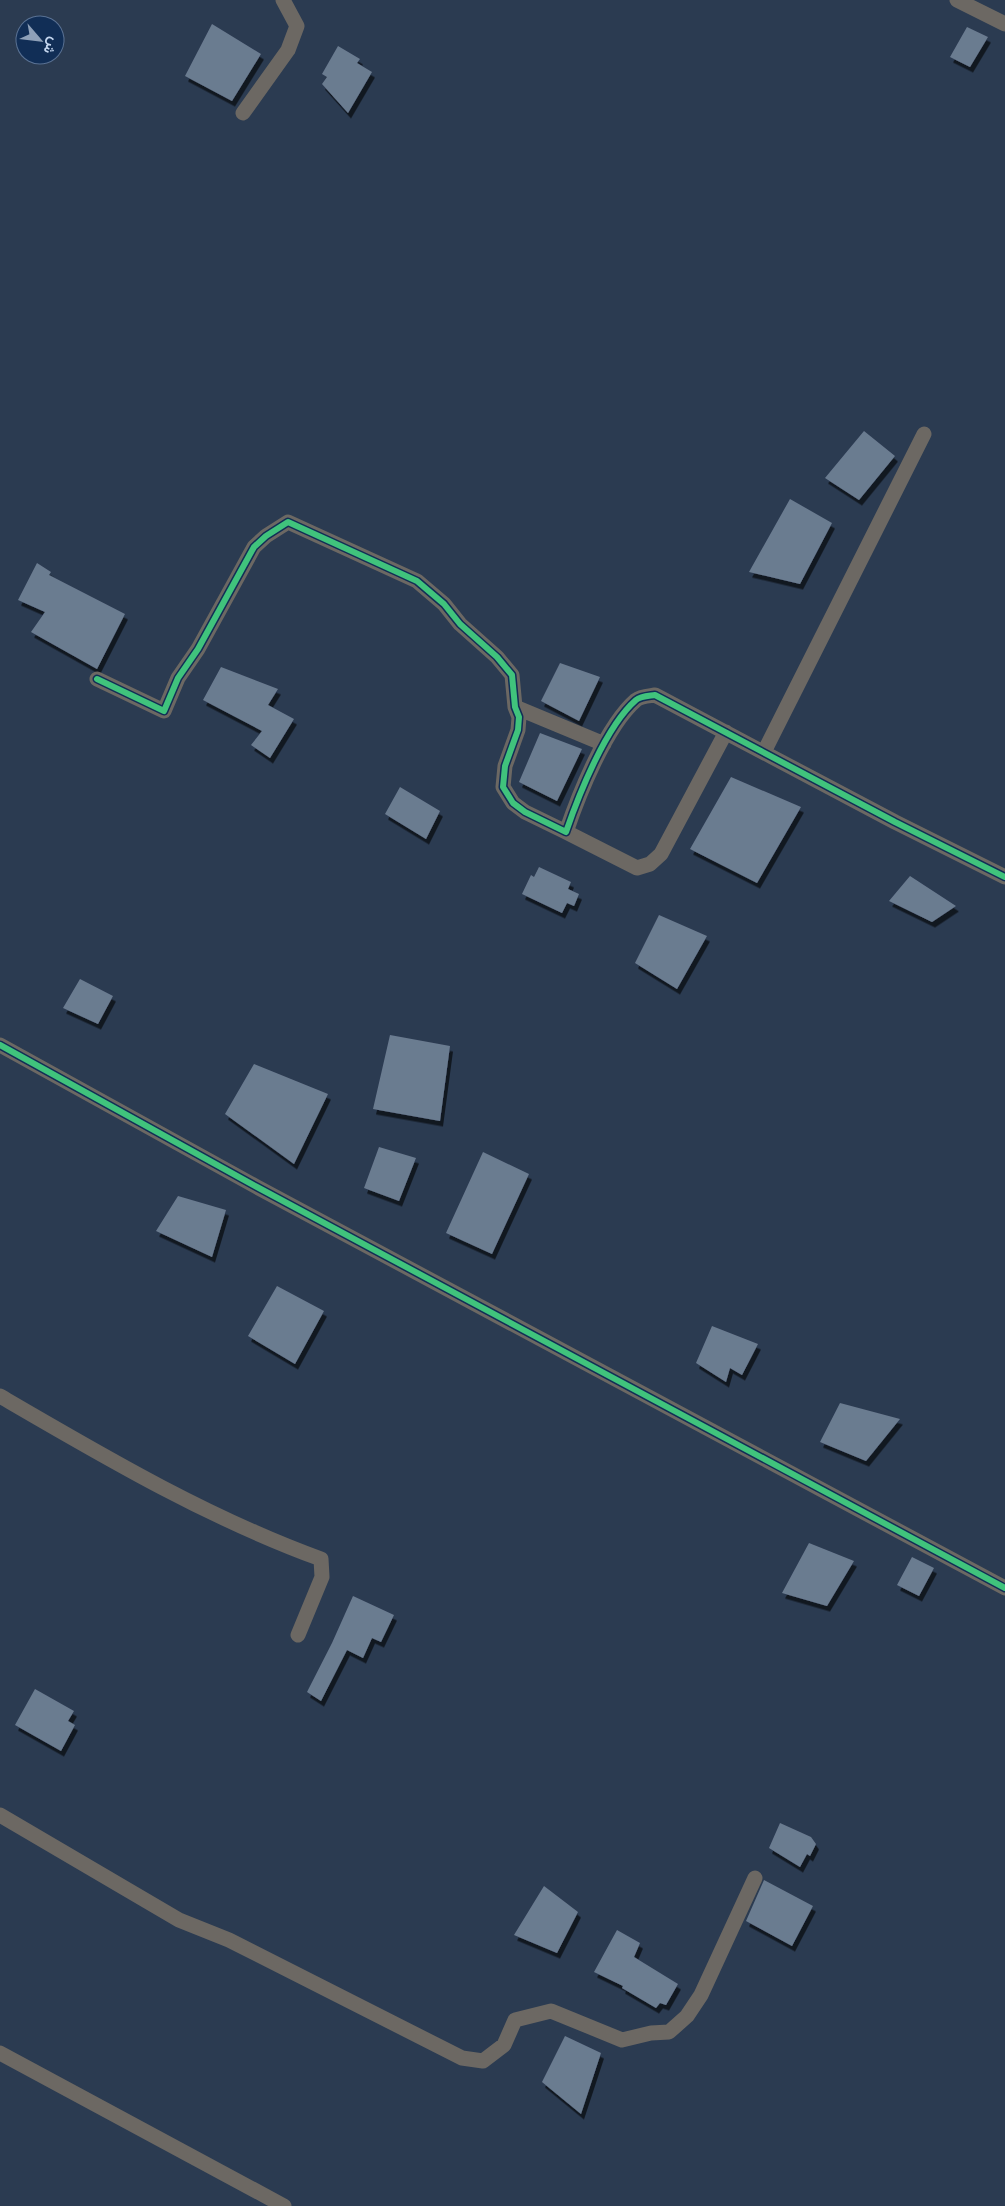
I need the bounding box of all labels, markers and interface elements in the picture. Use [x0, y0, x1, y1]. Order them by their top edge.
north arrow [15, 15, 65, 65]
text: ش [40, 34, 62, 57]

